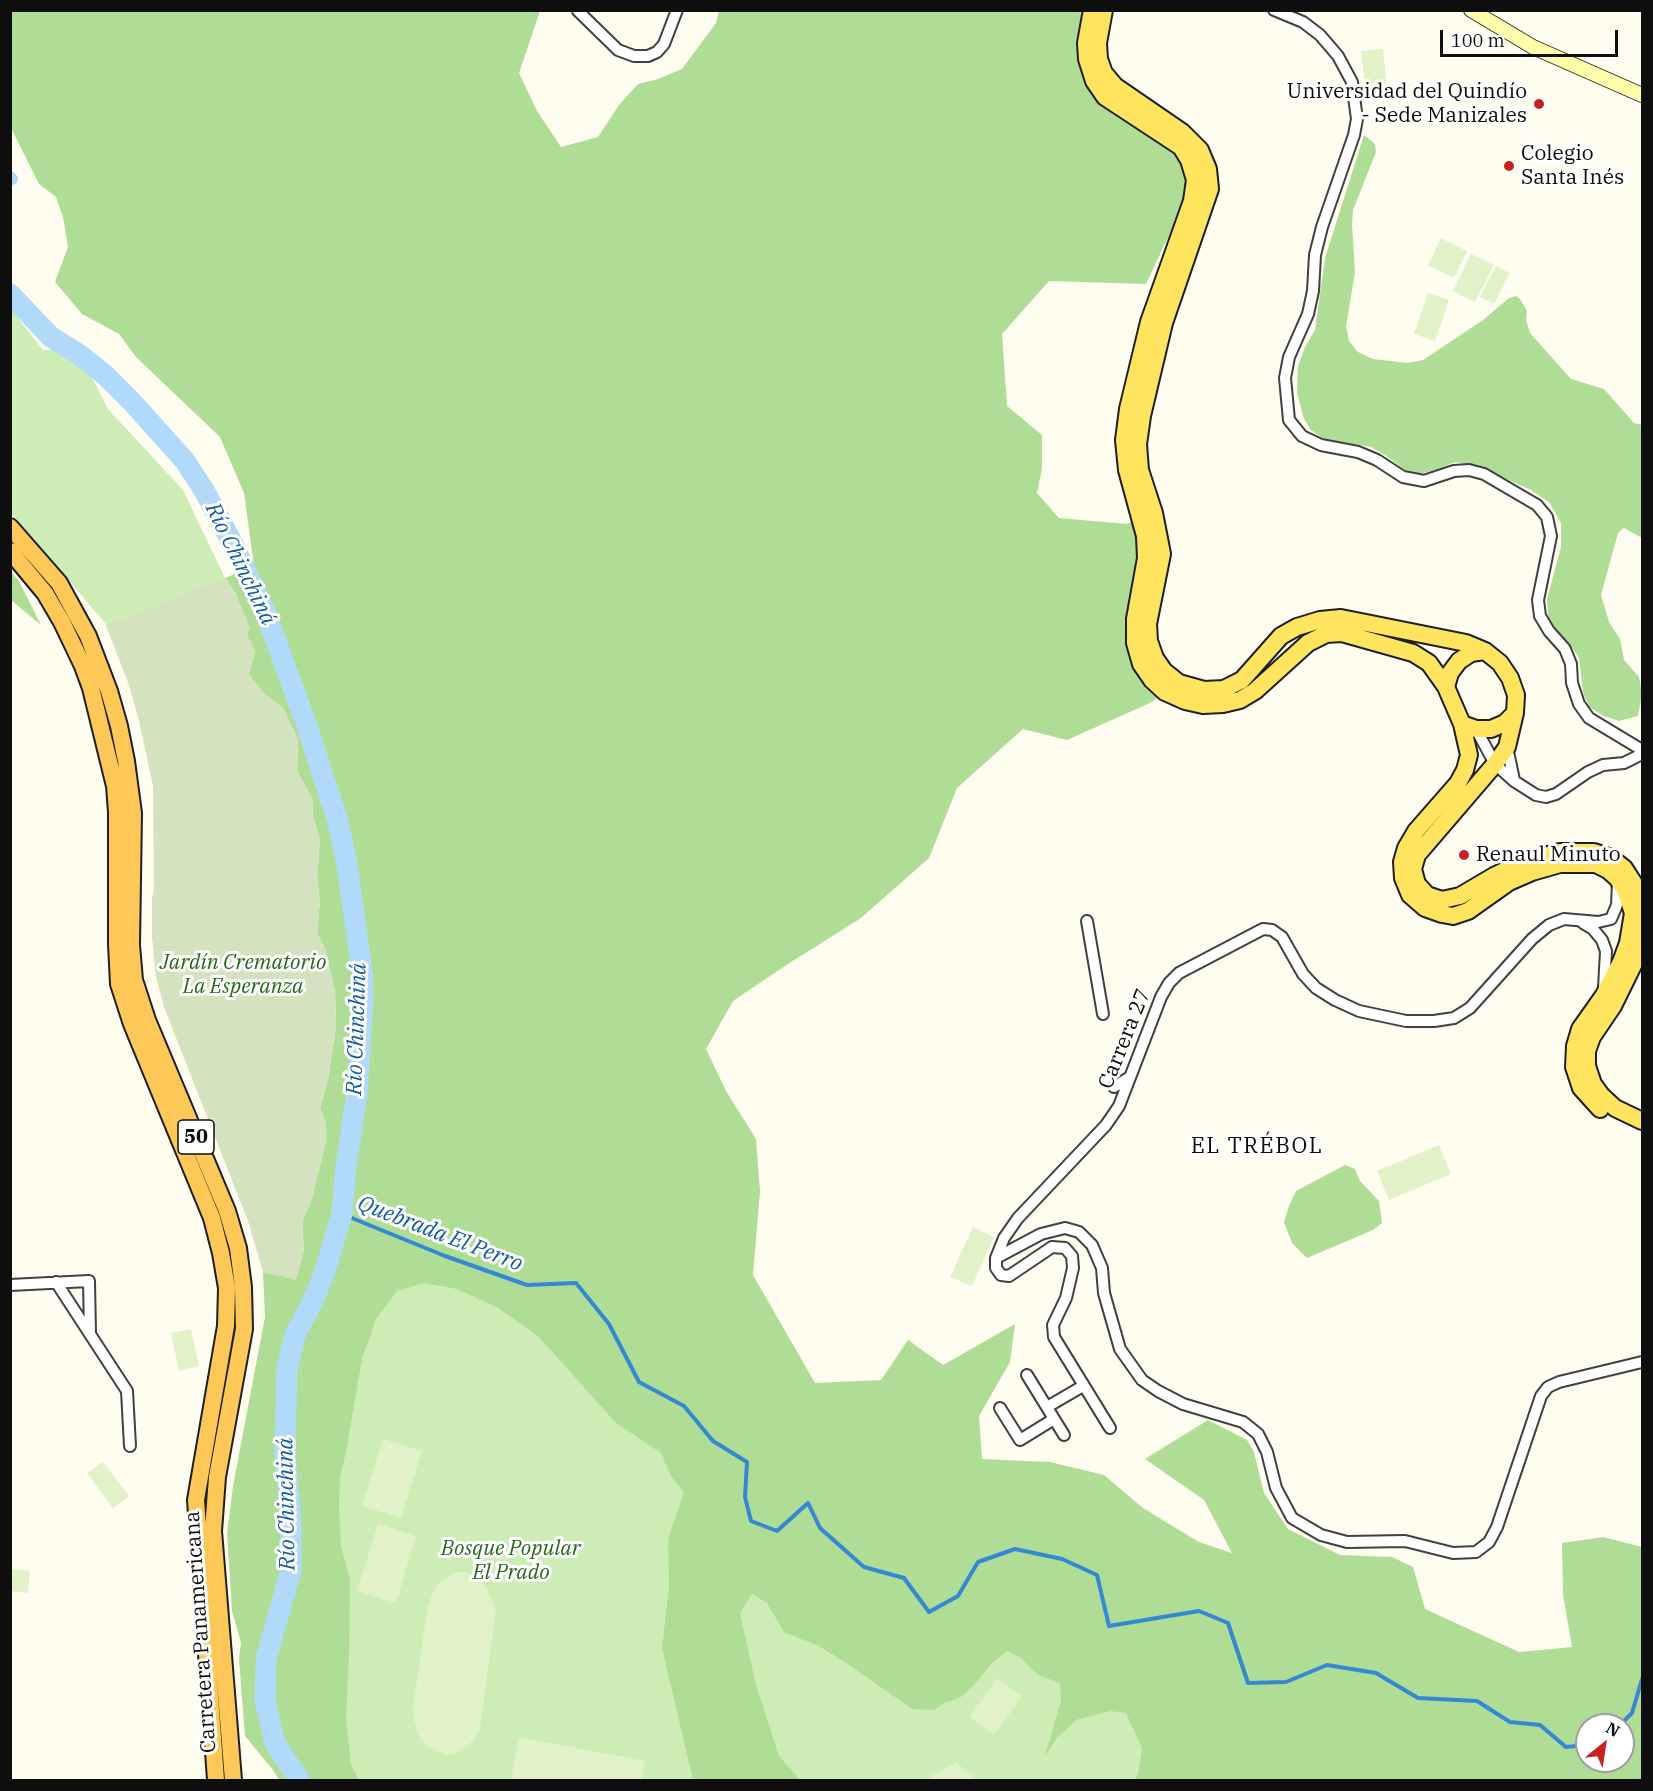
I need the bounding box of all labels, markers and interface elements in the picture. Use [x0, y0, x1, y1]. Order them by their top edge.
scale bar [1443, 18, 1622, 56]
text: 100 m [1451, 29, 1505, 52]
place label: Universidad del Quindío - Sede Manizales [1287, 79, 1527, 129]
marker: Universidad del Quindío - Sede Manizales [1532, 97, 1546, 111]
place label: Colegio Santa Inés [1521, 141, 1624, 191]
marker: Colegio Santa Inés [1502, 159, 1516, 173]
water label: Río Chinchiná [199, 499, 281, 629]
place label: Renaul Minuto [1476, 842, 1621, 868]
marker: Renaul Minuto [1457, 848, 1471, 862]
park label: Jardín Crematorio La Esperanza [160, 950, 326, 1000]
water label: Río Chinchiná [341, 962, 373, 1096]
street label: Carrera 27 [1094, 985, 1156, 1093]
road number: 50 [178, 1120, 214, 1154]
district label: EL TRÉBOL [1191, 1134, 1323, 1160]
water label: Quebrada El Perro [354, 1190, 526, 1278]
water label: Río Chinchiná [273, 1437, 301, 1571]
street label: Carretera Panamericana [180, 1510, 222, 1754]
park label: Bosque Popular El Prado [441, 1536, 581, 1586]
north arrow [1575, 1713, 1635, 1773]
text: N [1603, 1717, 1623, 1741]

